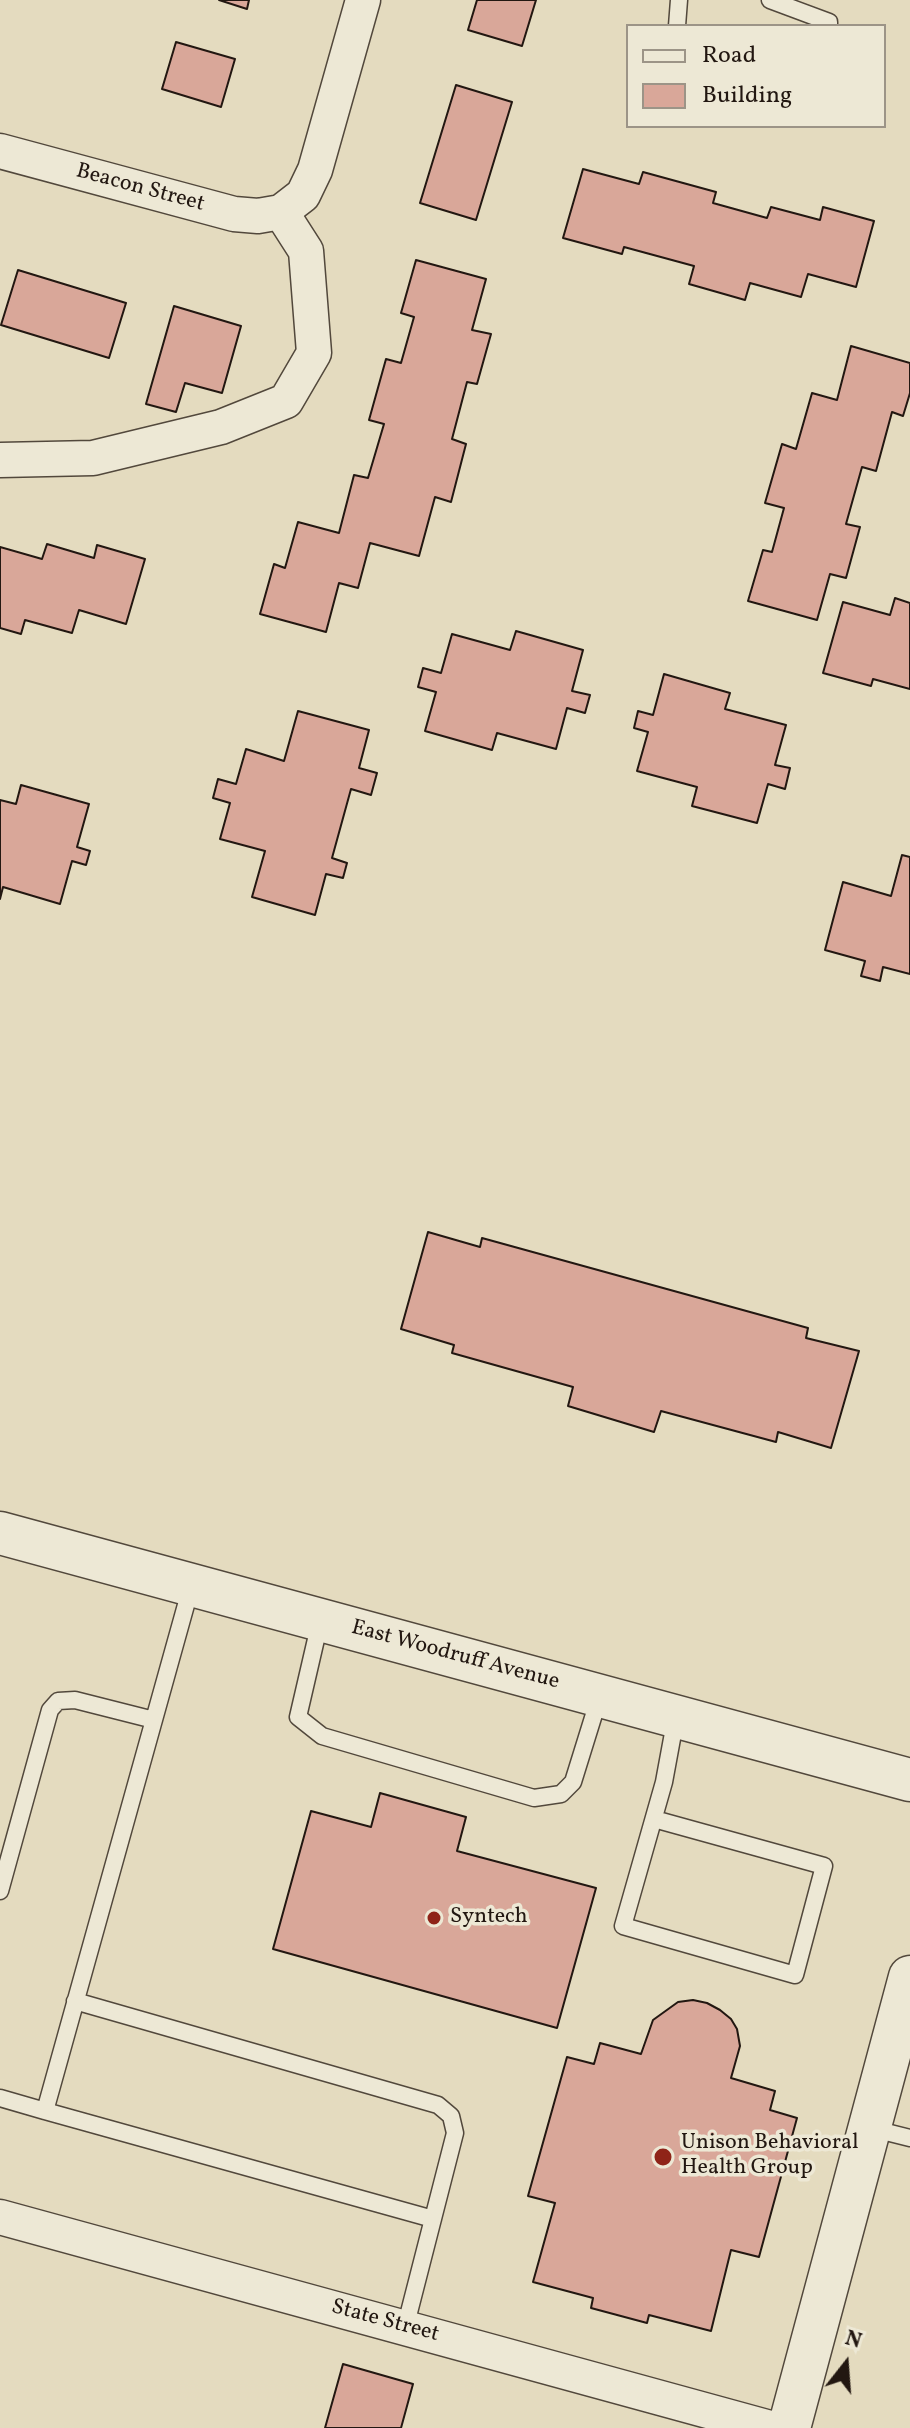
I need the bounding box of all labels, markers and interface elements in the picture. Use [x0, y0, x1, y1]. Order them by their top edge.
legend [626, 24, 886, 128]
text: Road [702, 39, 756, 73]
text: Building [702, 79, 792, 113]
street label: Beacon Street [73, 159, 207, 219]
street label: East Woodruff Avenue [348, 1615, 562, 1697]
place label: Syntech [450, 1905, 528, 1931]
marker: Syntech [425, 1909, 443, 1927]
place label: Unison Behavioral Health Group [681, 2131, 858, 2182]
marker: Unison Behavioral Health Group [652, 2146, 674, 2168]
street label: State Street [328, 2295, 442, 2349]
text: N [841, 2323, 865, 2358]
north arrow [806, 2324, 886, 2404]

